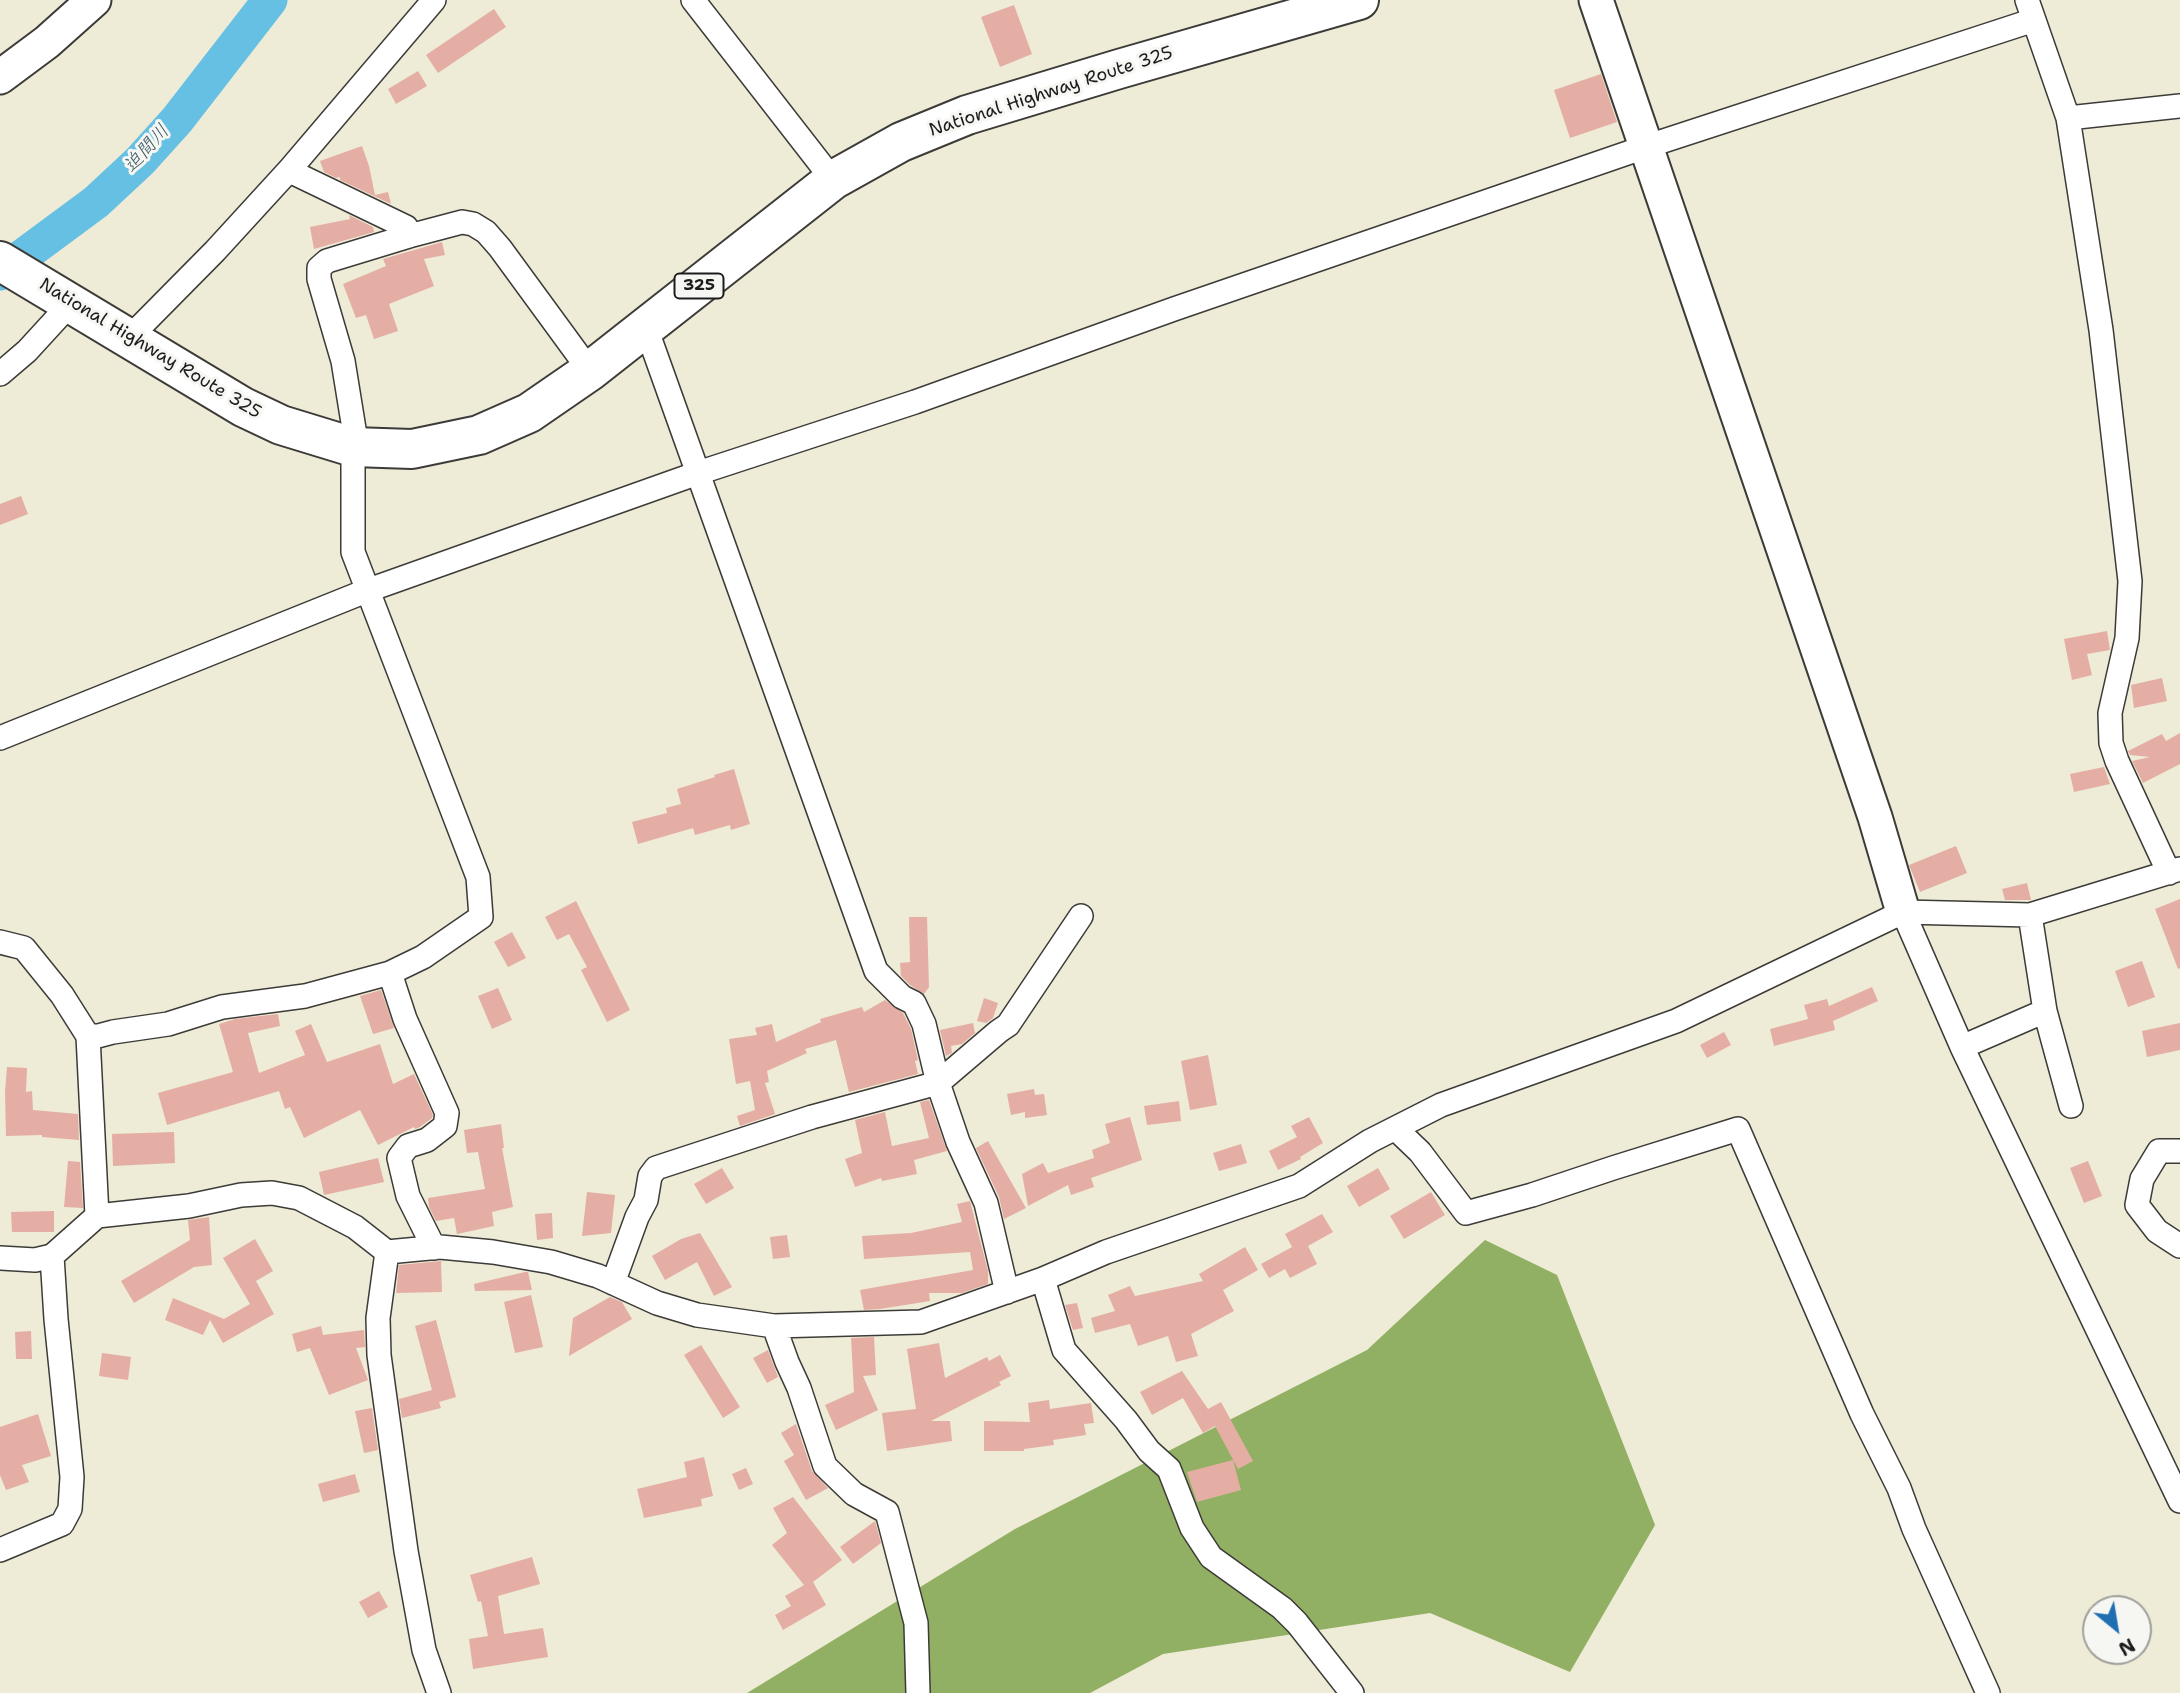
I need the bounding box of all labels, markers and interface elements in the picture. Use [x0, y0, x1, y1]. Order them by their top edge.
street label: National Highway Route 325 [926, 42, 1176, 142]
water label: 迫間川 [119, 120, 175, 178]
street label: National Highway Route 325 [35, 274, 265, 424]
road number: 325 [674, 274, 724, 298]
north arrow [2082, 1595, 2152, 1665]
text: N [2114, 1632, 2140, 1661]

